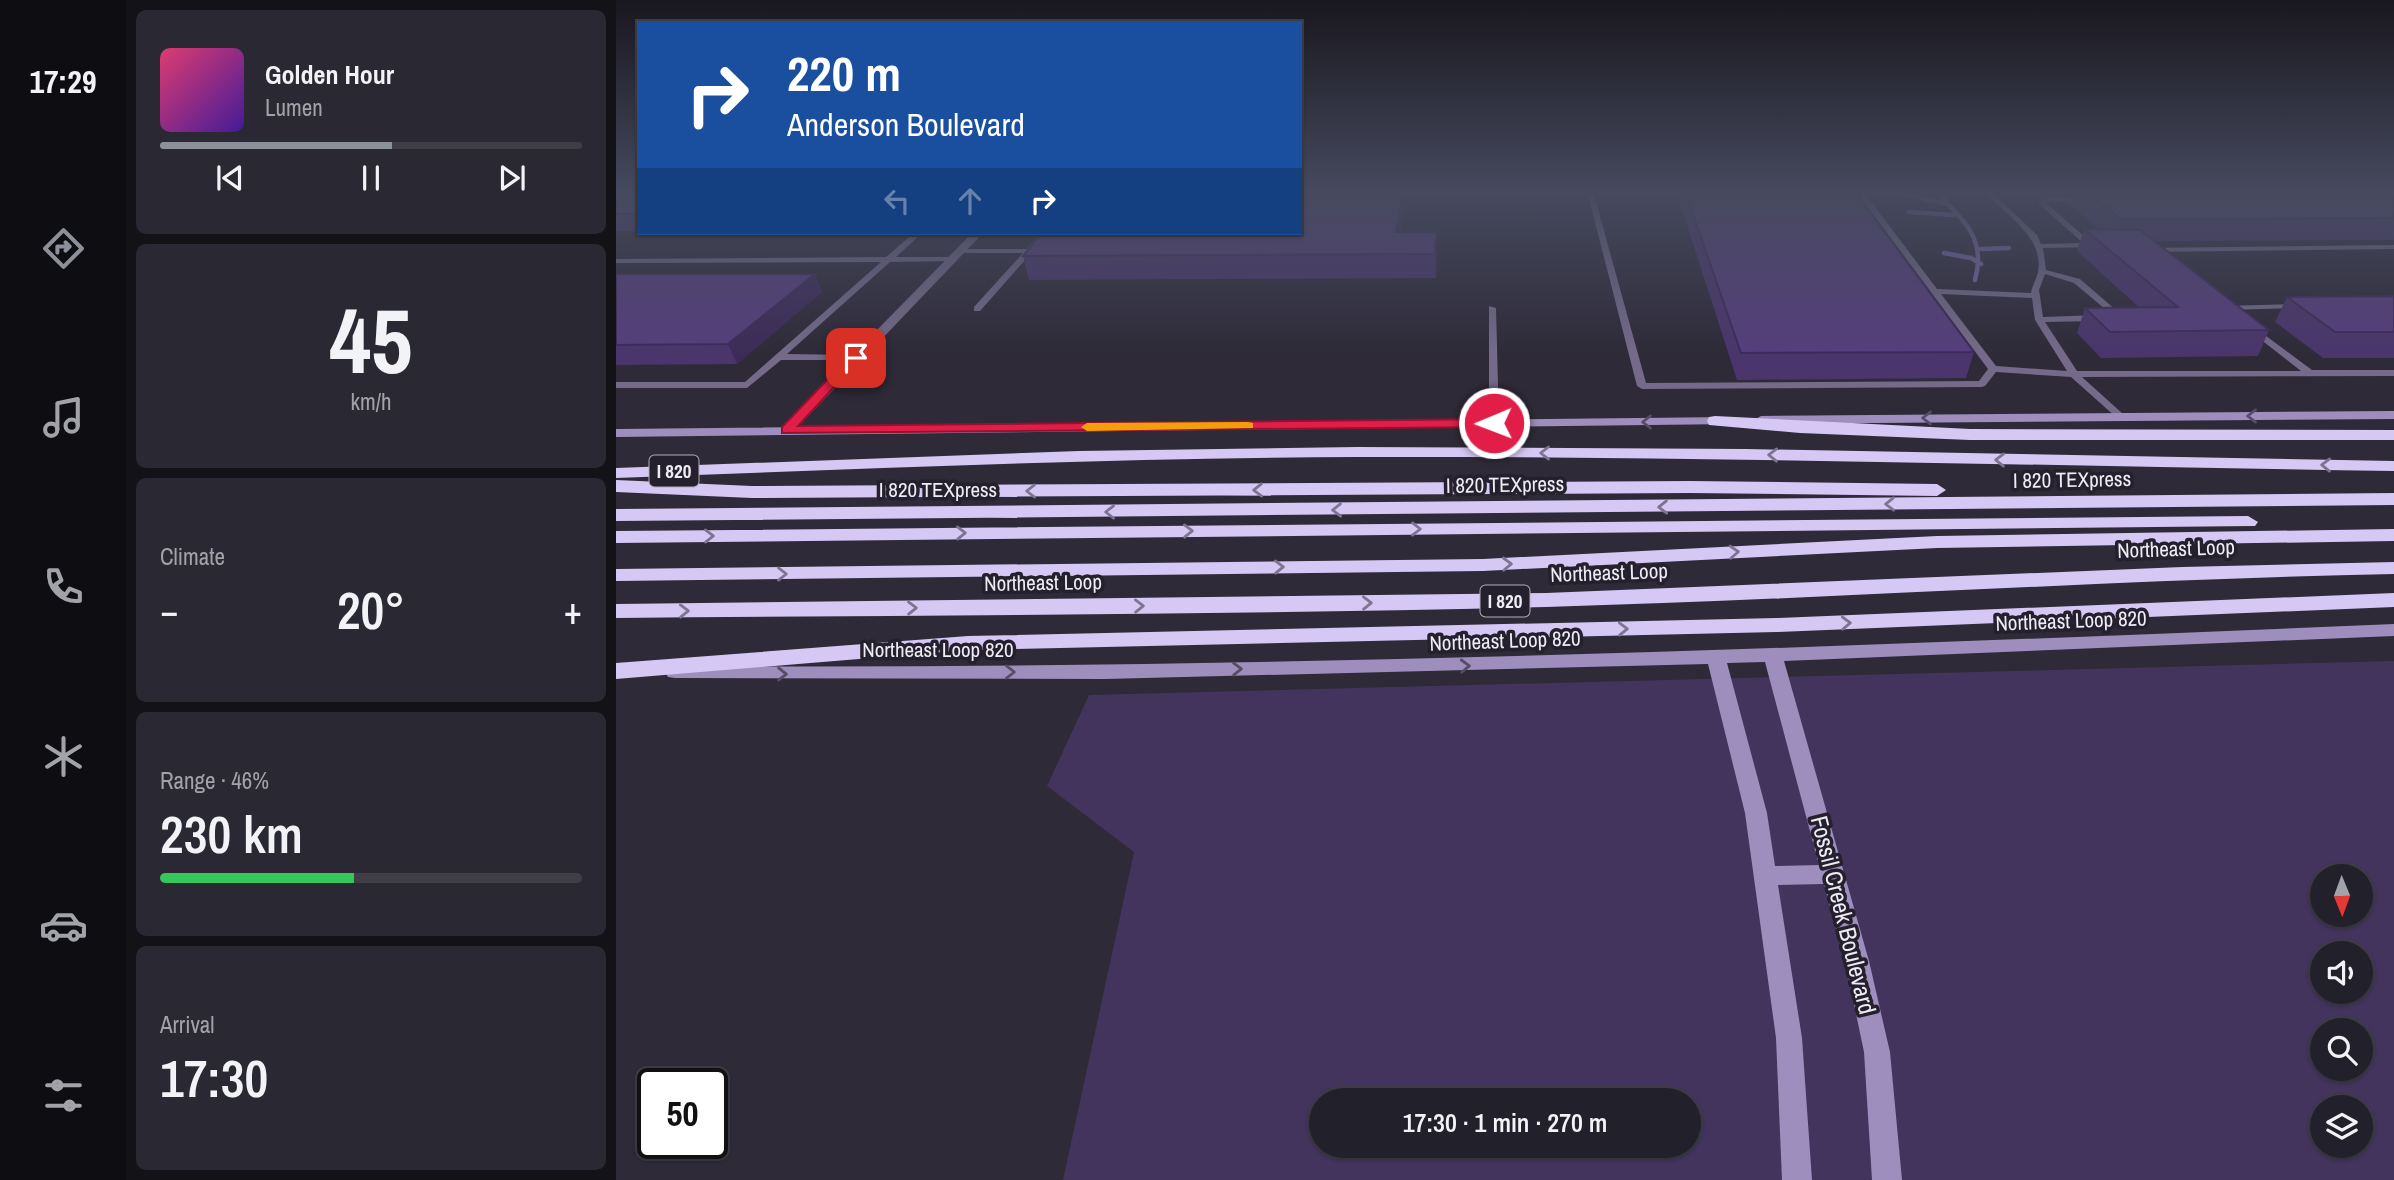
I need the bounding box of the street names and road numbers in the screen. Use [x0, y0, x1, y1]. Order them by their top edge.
road number: I 820 [650, 456, 698, 486]
street label: I 820 TEXpress [2013, 464, 2131, 495]
street label: I 820 TEXpress [1446, 469, 1564, 500]
street label: I 820 TEXpress [879, 475, 997, 504]
street label: Northeast Loop [2117, 532, 2235, 565]
street label: Northeast Loop [1550, 556, 1668, 589]
street label: Northeast Loop [984, 567, 1102, 598]
road number: I 820 [1480, 586, 1530, 616]
street label: Northeast Loop 820 [1995, 603, 2147, 638]
street label: Northeast Loop 820 [1429, 623, 1581, 658]
street label: Northeast Loop 820 [862, 635, 1014, 664]
street label: Fossil Creek Boulevard [1804, 812, 1884, 1017]

